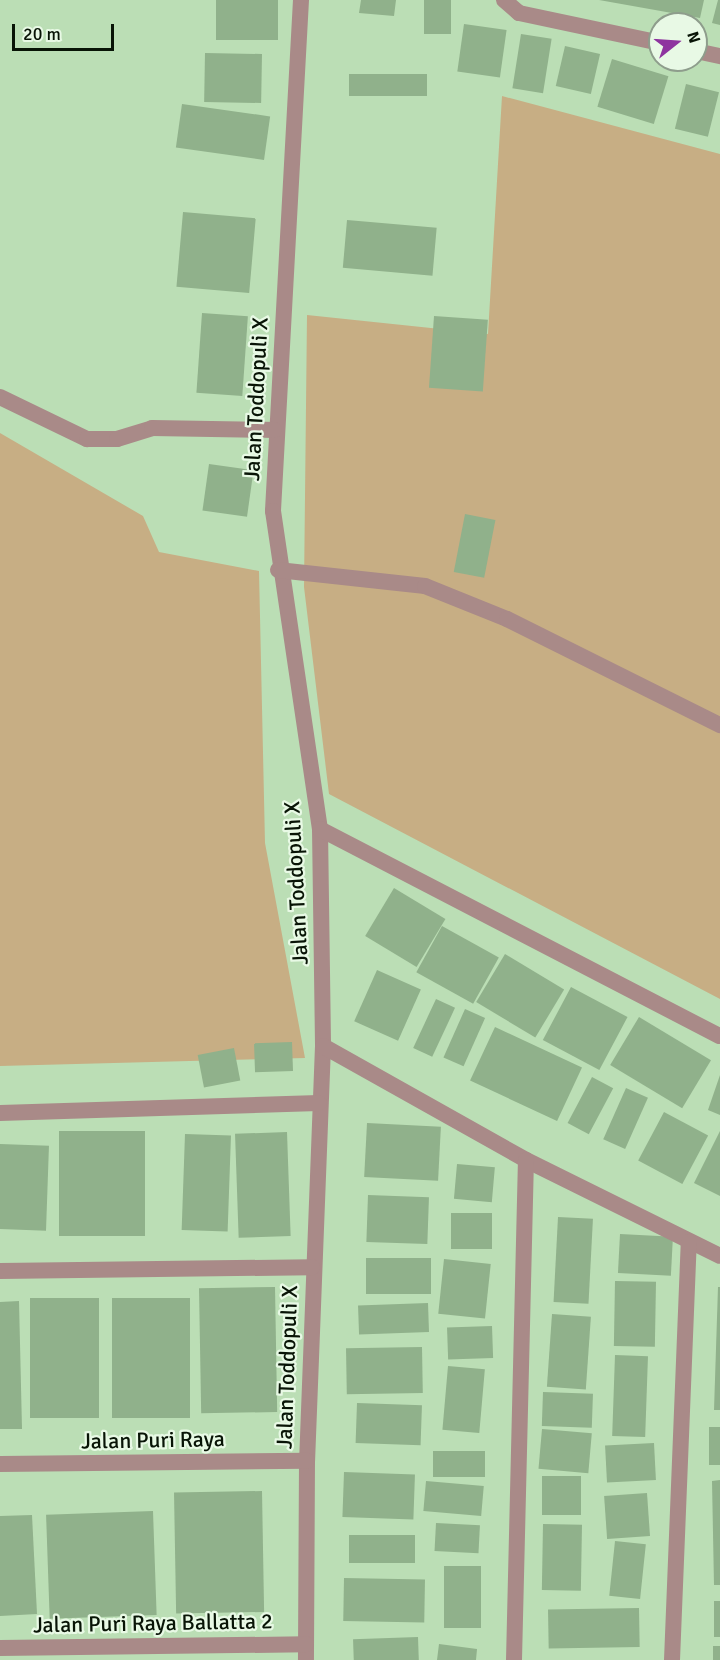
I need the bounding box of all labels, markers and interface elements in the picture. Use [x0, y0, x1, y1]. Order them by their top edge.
scale bar [15, 12, 117, 50]
north arrow [648, 12, 708, 72]
text: 20 m [23, 23, 61, 45]
text: N [682, 29, 704, 46]
street label: Jalan Toddopuli X [239, 316, 273, 482]
street label: Jalan Toddopuli X [279, 800, 313, 966]
street label: Jalan Toddopuli X [271, 1285, 303, 1449]
street label: Jalan Puri Raya [81, 1426, 225, 1454]
street label: Jalan Puri Raya Ballatta 2 [33, 1608, 273, 1638]

